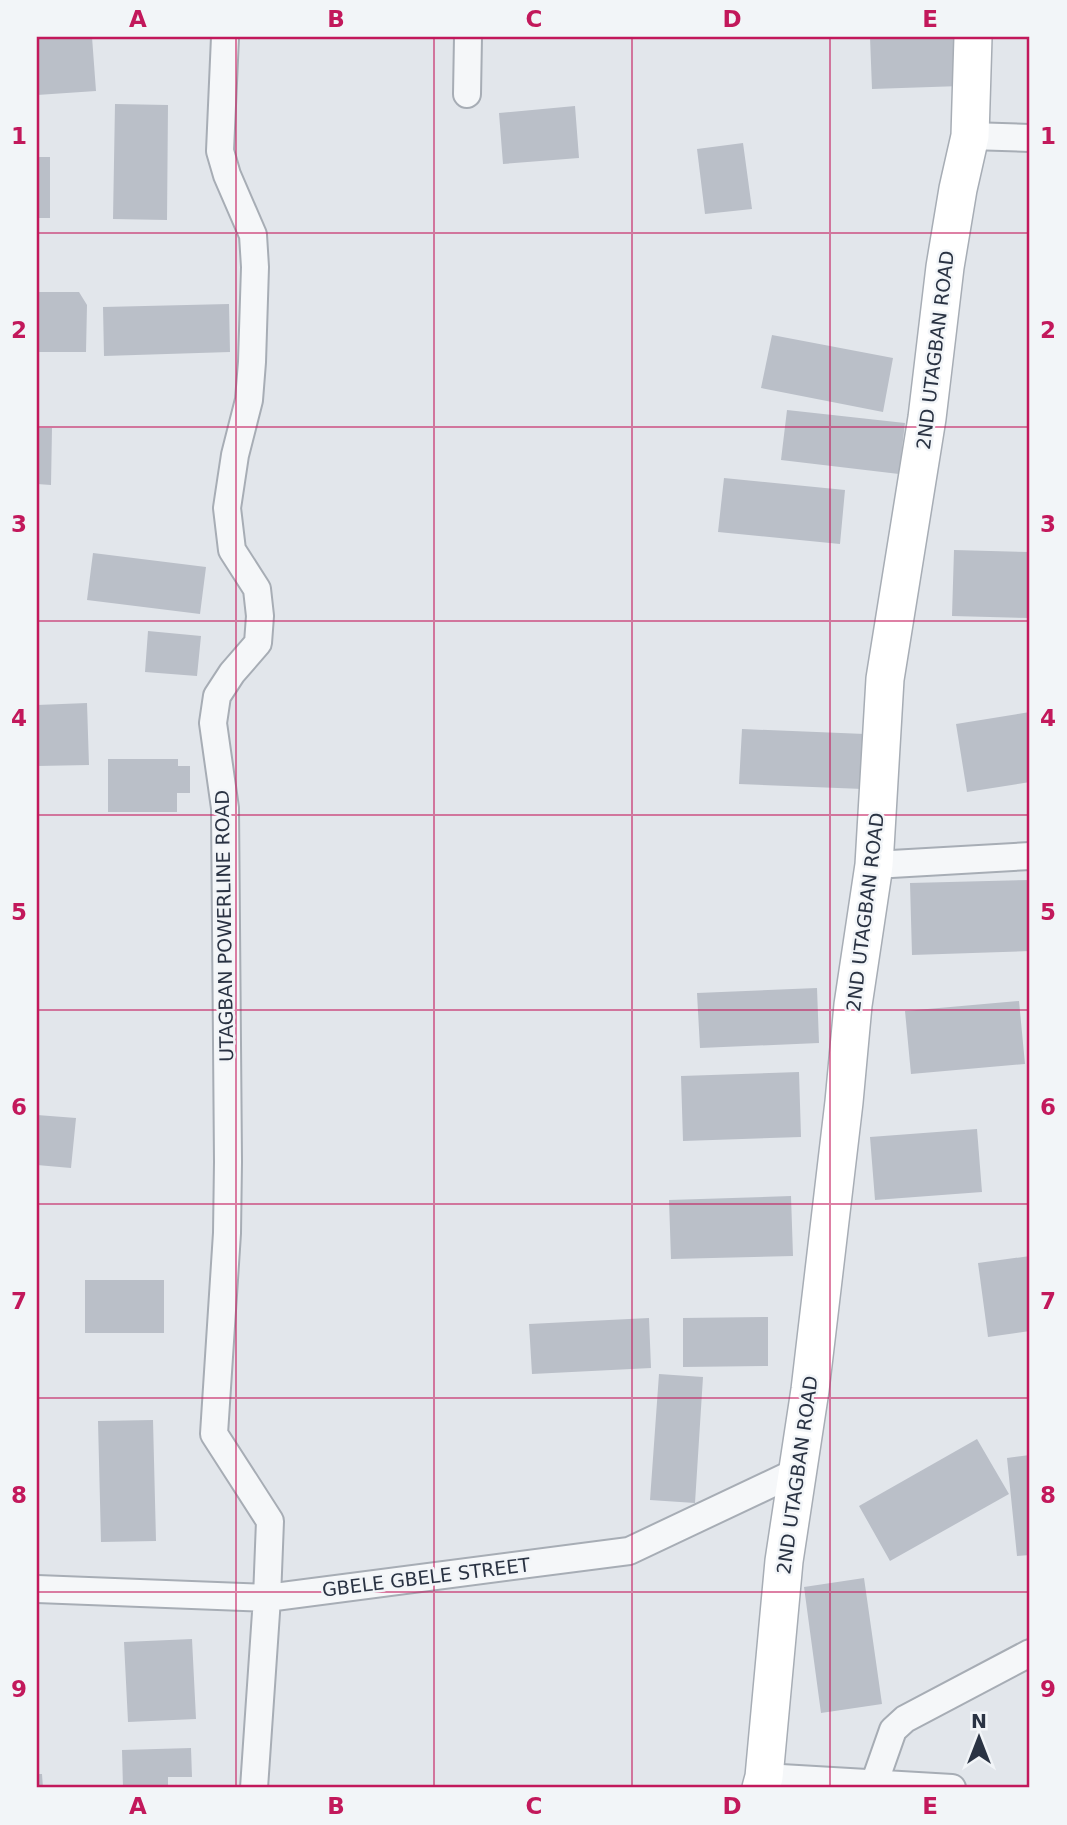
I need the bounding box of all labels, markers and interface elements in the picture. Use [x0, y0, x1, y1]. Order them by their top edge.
text: A [129, 6, 147, 32]
text: B [327, 6, 345, 32]
text: C [526, 6, 542, 32]
text: D [722, 6, 742, 32]
text: E [922, 6, 938, 32]
text: 1 [11, 123, 27, 149]
text: 1 [1040, 123, 1056, 149]
street label: 2ND UTAGBAN ROAD [912, 249, 958, 451]
text: 2 [11, 317, 27, 343]
text: 2 [1040, 317, 1056, 343]
text: 3 [11, 511, 27, 537]
text: 3 [1040, 511, 1056, 537]
text: 4 [11, 705, 27, 731]
text: 4 [1040, 705, 1056, 731]
street label: UTAGBAN POWERLINE ROAD [211, 790, 237, 1062]
street label: 2ND UTAGBAN ROAD [842, 811, 888, 1013]
text: 5 [11, 899, 27, 925]
text: 5 [1040, 899, 1056, 925]
text: 6 [11, 1094, 27, 1120]
text: 6 [1040, 1094, 1056, 1120]
text: 7 [11, 1288, 27, 1314]
text: 7 [1040, 1288, 1056, 1314]
street label: 2ND UTAGBAN ROAD [772, 1374, 822, 1576]
text: 8 [11, 1482, 27, 1508]
text: 8 [1040, 1482, 1056, 1508]
street label: GBELE GBELE STREET [321, 1553, 532, 1601]
text: 9 [11, 1676, 27, 1702]
text: 9 [1040, 1676, 1056, 1702]
north arrow [944, 1702, 1014, 1772]
text: N [971, 1710, 987, 1732]
text: A [129, 1793, 147, 1819]
text: B [327, 1793, 345, 1819]
text: C [526, 1793, 542, 1819]
text: D [722, 1793, 742, 1819]
text: E [922, 1793, 938, 1819]

